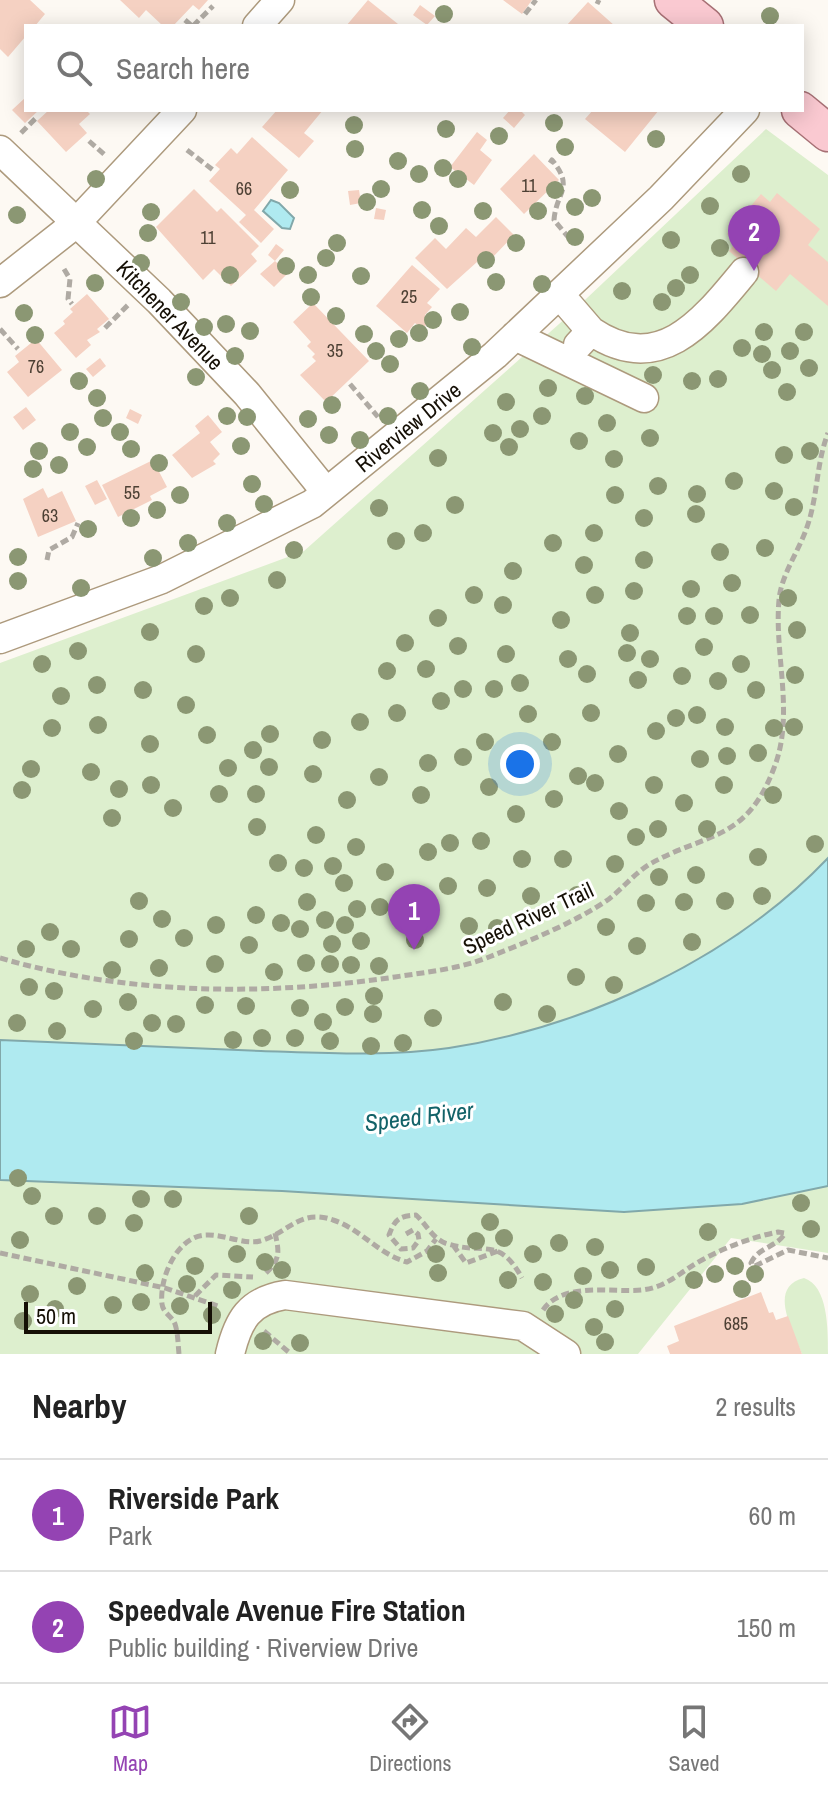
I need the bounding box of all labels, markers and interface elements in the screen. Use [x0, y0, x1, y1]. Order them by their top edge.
search box [24, 24, 804, 112]
icon: search [52, 46, 96, 90]
text: Search here [116, 48, 250, 88]
house number: 11 [521, 173, 537, 198]
house number: 66 [236, 176, 252, 201]
pin: 2 [728, 205, 780, 271]
house number: 11 [200, 225, 216, 250]
street label: Kitchener Avenue [110, 253, 230, 377]
house number: 25 [401, 284, 417, 309]
house number: 35 [327, 338, 343, 363]
house number: 76 [28, 354, 44, 379]
street label: Riverview Drive [349, 375, 467, 479]
house number: 55 [124, 480, 140, 505]
house number: 63 [42, 503, 58, 528]
your location [500, 744, 540, 784]
street label: Speed River Trail [458, 875, 598, 961]
pin: 1 [388, 884, 440, 950]
water label: Speed River [363, 1093, 477, 1139]
scale bar [24, 1298, 212, 1334]
text: 50 m [36, 1301, 76, 1331]
house number: 685 [724, 1311, 748, 1336]
text: Nearby [32, 1383, 127, 1429]
text: 2 results [715, 1389, 796, 1424]
text: Riverside Park [108, 1478, 279, 1518]
text: 1 [52, 1498, 64, 1533]
text: 60 m [749, 1498, 796, 1533]
text: Park [108, 1518, 152, 1553]
text: Speedvale Avenue Fire Station [108, 1590, 466, 1630]
text: 2 [52, 1610, 64, 1645]
text: 150 m [737, 1610, 796, 1645]
text: Public building · Riverview Drive [108, 1630, 418, 1665]
tab: Map [108, 1700, 152, 1778]
tab: Directions [369, 1700, 452, 1778]
tab: Saved [668, 1700, 720, 1778]

